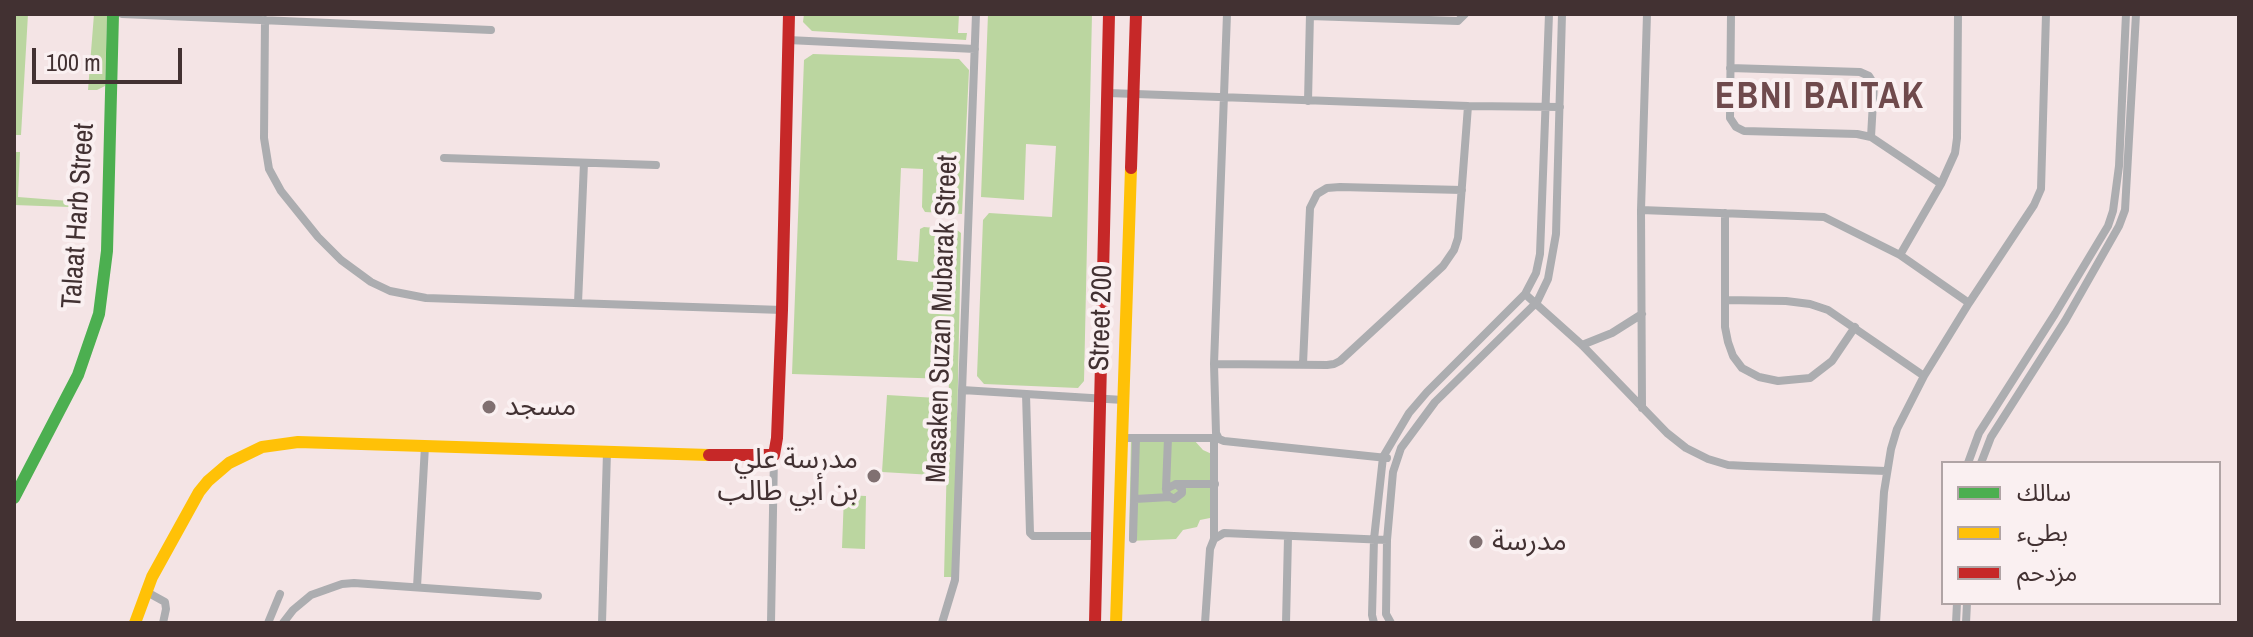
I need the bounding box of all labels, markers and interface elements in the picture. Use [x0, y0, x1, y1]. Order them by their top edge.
scale bar [36, 32, 186, 82]
text: 100 m [46, 46, 101, 78]
district label: EBNI BAITAK [1715, 76, 1925, 120]
street label: Talaat Harb Street [56, 122, 102, 310]
street label: Masaken Suzan Mubarak Street [920, 155, 966, 483]
street label: Street 200 [1083, 264, 1121, 372]
place label: مسجد [505, 390, 576, 424]
marker: مسجد [480, 398, 498, 416]
place label: مدرسة علي بن أبي طالب [718, 443, 858, 509]
legend [1941, 461, 2221, 605]
marker: مدرسة علي بن أبي طالب [865, 467, 883, 485]
text: سالك [2017, 476, 2071, 508]
text: بطيء [2017, 516, 2068, 548]
place label: مدرسة [1492, 525, 1567, 559]
marker: مدرسة [1467, 533, 1485, 551]
text: مزدحم [2017, 556, 2077, 588]

